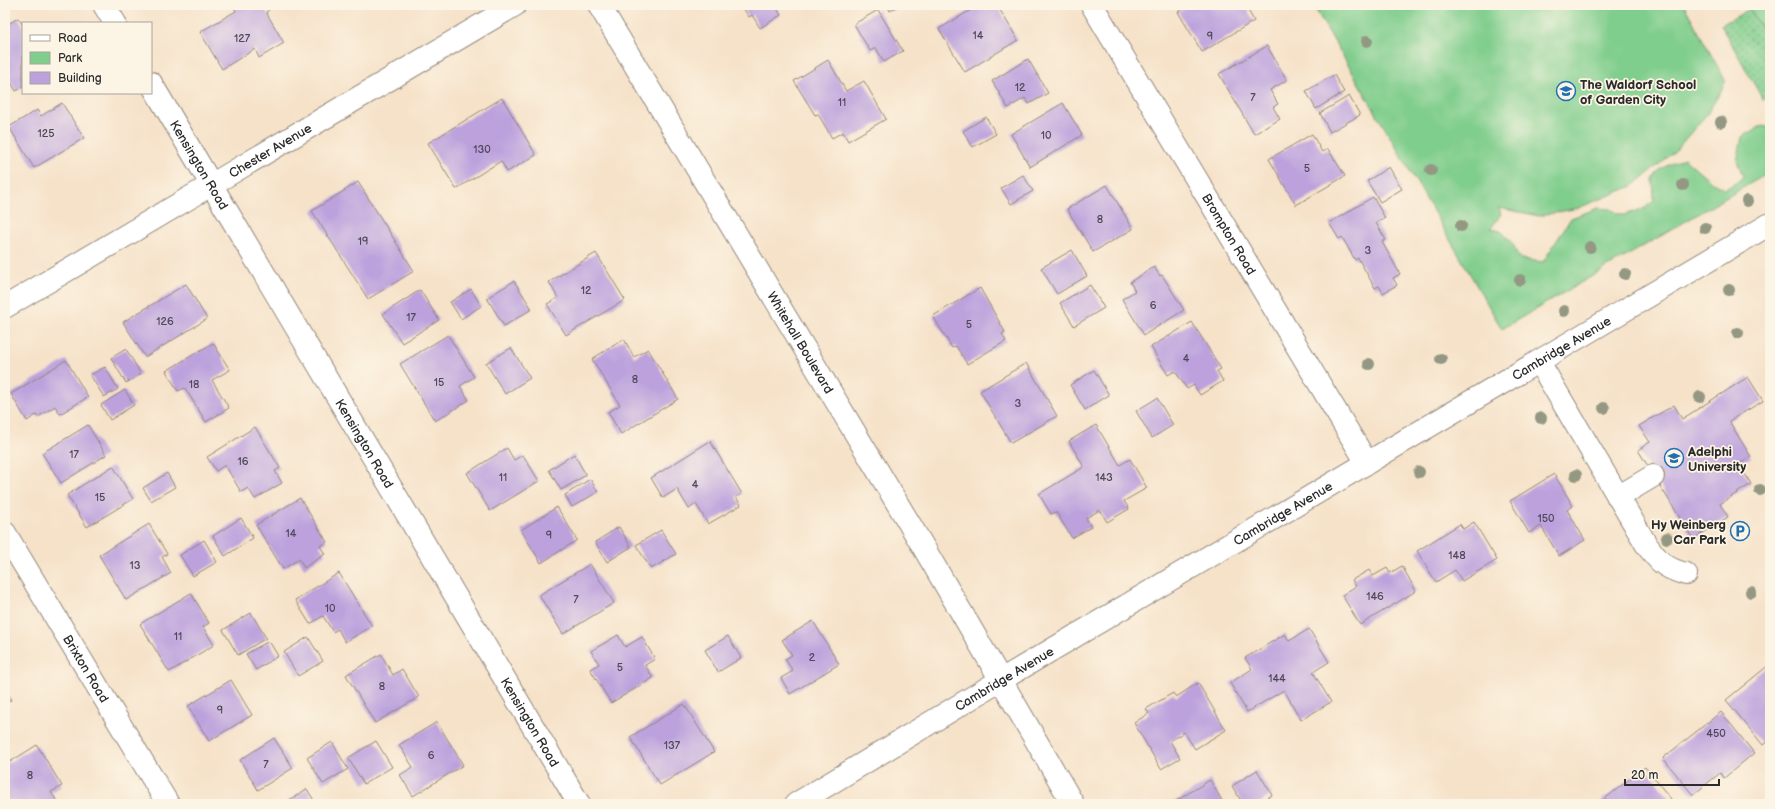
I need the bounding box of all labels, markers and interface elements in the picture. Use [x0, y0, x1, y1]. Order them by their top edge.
legend [22, 22, 152, 94]
house number: 14 [973, 29, 984, 42]
house number: 9 [1207, 30, 1213, 43]
text: Road [58, 31, 87, 46]
house number: 127 [234, 32, 251, 45]
text: Park [58, 51, 82, 66]
text: Building [58, 71, 102, 86]
place label: The Waldorf School of Garden City [1580, 77, 1696, 108]
school or university icon: The Waldorf School of Garden City [1555, 80, 1577, 102]
house number: 12 [1015, 81, 1026, 94]
house number: 7 [1250, 91, 1256, 104]
house number: 11 [838, 96, 846, 109]
street label: Kensington Road [166, 118, 231, 213]
street label: Chester Avenue [226, 120, 315, 182]
house number: 125 [37, 127, 55, 140]
house number: 10 [1041, 129, 1052, 142]
house number: 130 [473, 143, 491, 156]
house number: 5 [1304, 162, 1310, 175]
street label: Brompton Road [1198, 191, 1259, 278]
house number: 8 [1097, 213, 1103, 226]
house number: 19 [358, 235, 368, 248]
house number: 3 [1365, 244, 1372, 257]
house number: 12 [581, 284, 592, 297]
street label: Whitehall Boulevard [763, 289, 837, 397]
house number: 6 [1150, 299, 1157, 312]
house number: 17 [406, 311, 416, 324]
street label: Cambridge Avenue [1509, 313, 1615, 384]
house number: 126 [156, 315, 174, 328]
house number: 5 [966, 318, 972, 331]
house number: 4 [1183, 352, 1190, 365]
house number: 8 [632, 373, 638, 386]
house number: 15 [434, 376, 444, 389]
house number: 18 [189, 378, 199, 391]
street label: Kensington Road [331, 396, 397, 491]
house number: 3 [1015, 397, 1022, 410]
place label: Adelphi University [1687, 444, 1746, 475]
school or university icon: Adelphi University [1663, 447, 1685, 469]
house number: 17 [69, 448, 79, 461]
house number: 16 [238, 455, 249, 468]
house number: 11 [499, 471, 507, 484]
house number: 143 [1095, 471, 1113, 484]
house number: 4 [692, 478, 699, 491]
street label: Cambridge Avenue [1231, 478, 1336, 549]
house number: 15 [95, 491, 105, 504]
house number: 150 [1537, 512, 1555, 525]
place label: Hy Weinberg Car Park [1651, 517, 1726, 548]
parking icon: Hy Weinberg Car Park [1729, 520, 1751, 542]
house number: 14 [286, 527, 297, 540]
house number: 9 [546, 529, 552, 542]
house number: 148 [1448, 549, 1466, 562]
house number: 13 [129, 559, 141, 572]
house number: 146 [1366, 590, 1384, 603]
house number: 7 [573, 593, 579, 606]
house number: 10 [325, 602, 336, 615]
house number: 11 [174, 630, 182, 643]
street label: Brixton Road [59, 632, 112, 706]
street label: Cambridge Avenue [952, 643, 1057, 715]
house number: 2 [809, 651, 816, 664]
house number: 5 [617, 661, 623, 674]
house number: 144 [1268, 672, 1286, 685]
street label: Kensington Road [497, 675, 562, 770]
house number: 8 [379, 680, 385, 693]
house number: 9 [217, 704, 223, 717]
house number: 450 [1706, 727, 1726, 740]
house number: 137 [664, 739, 681, 752]
house number: 6 [428, 749, 435, 762]
house number: 7 [263, 758, 269, 771]
scale bar [1625, 761, 1719, 787]
text: 20 m [1631, 768, 1658, 783]
house number: 8 [27, 769, 33, 782]

